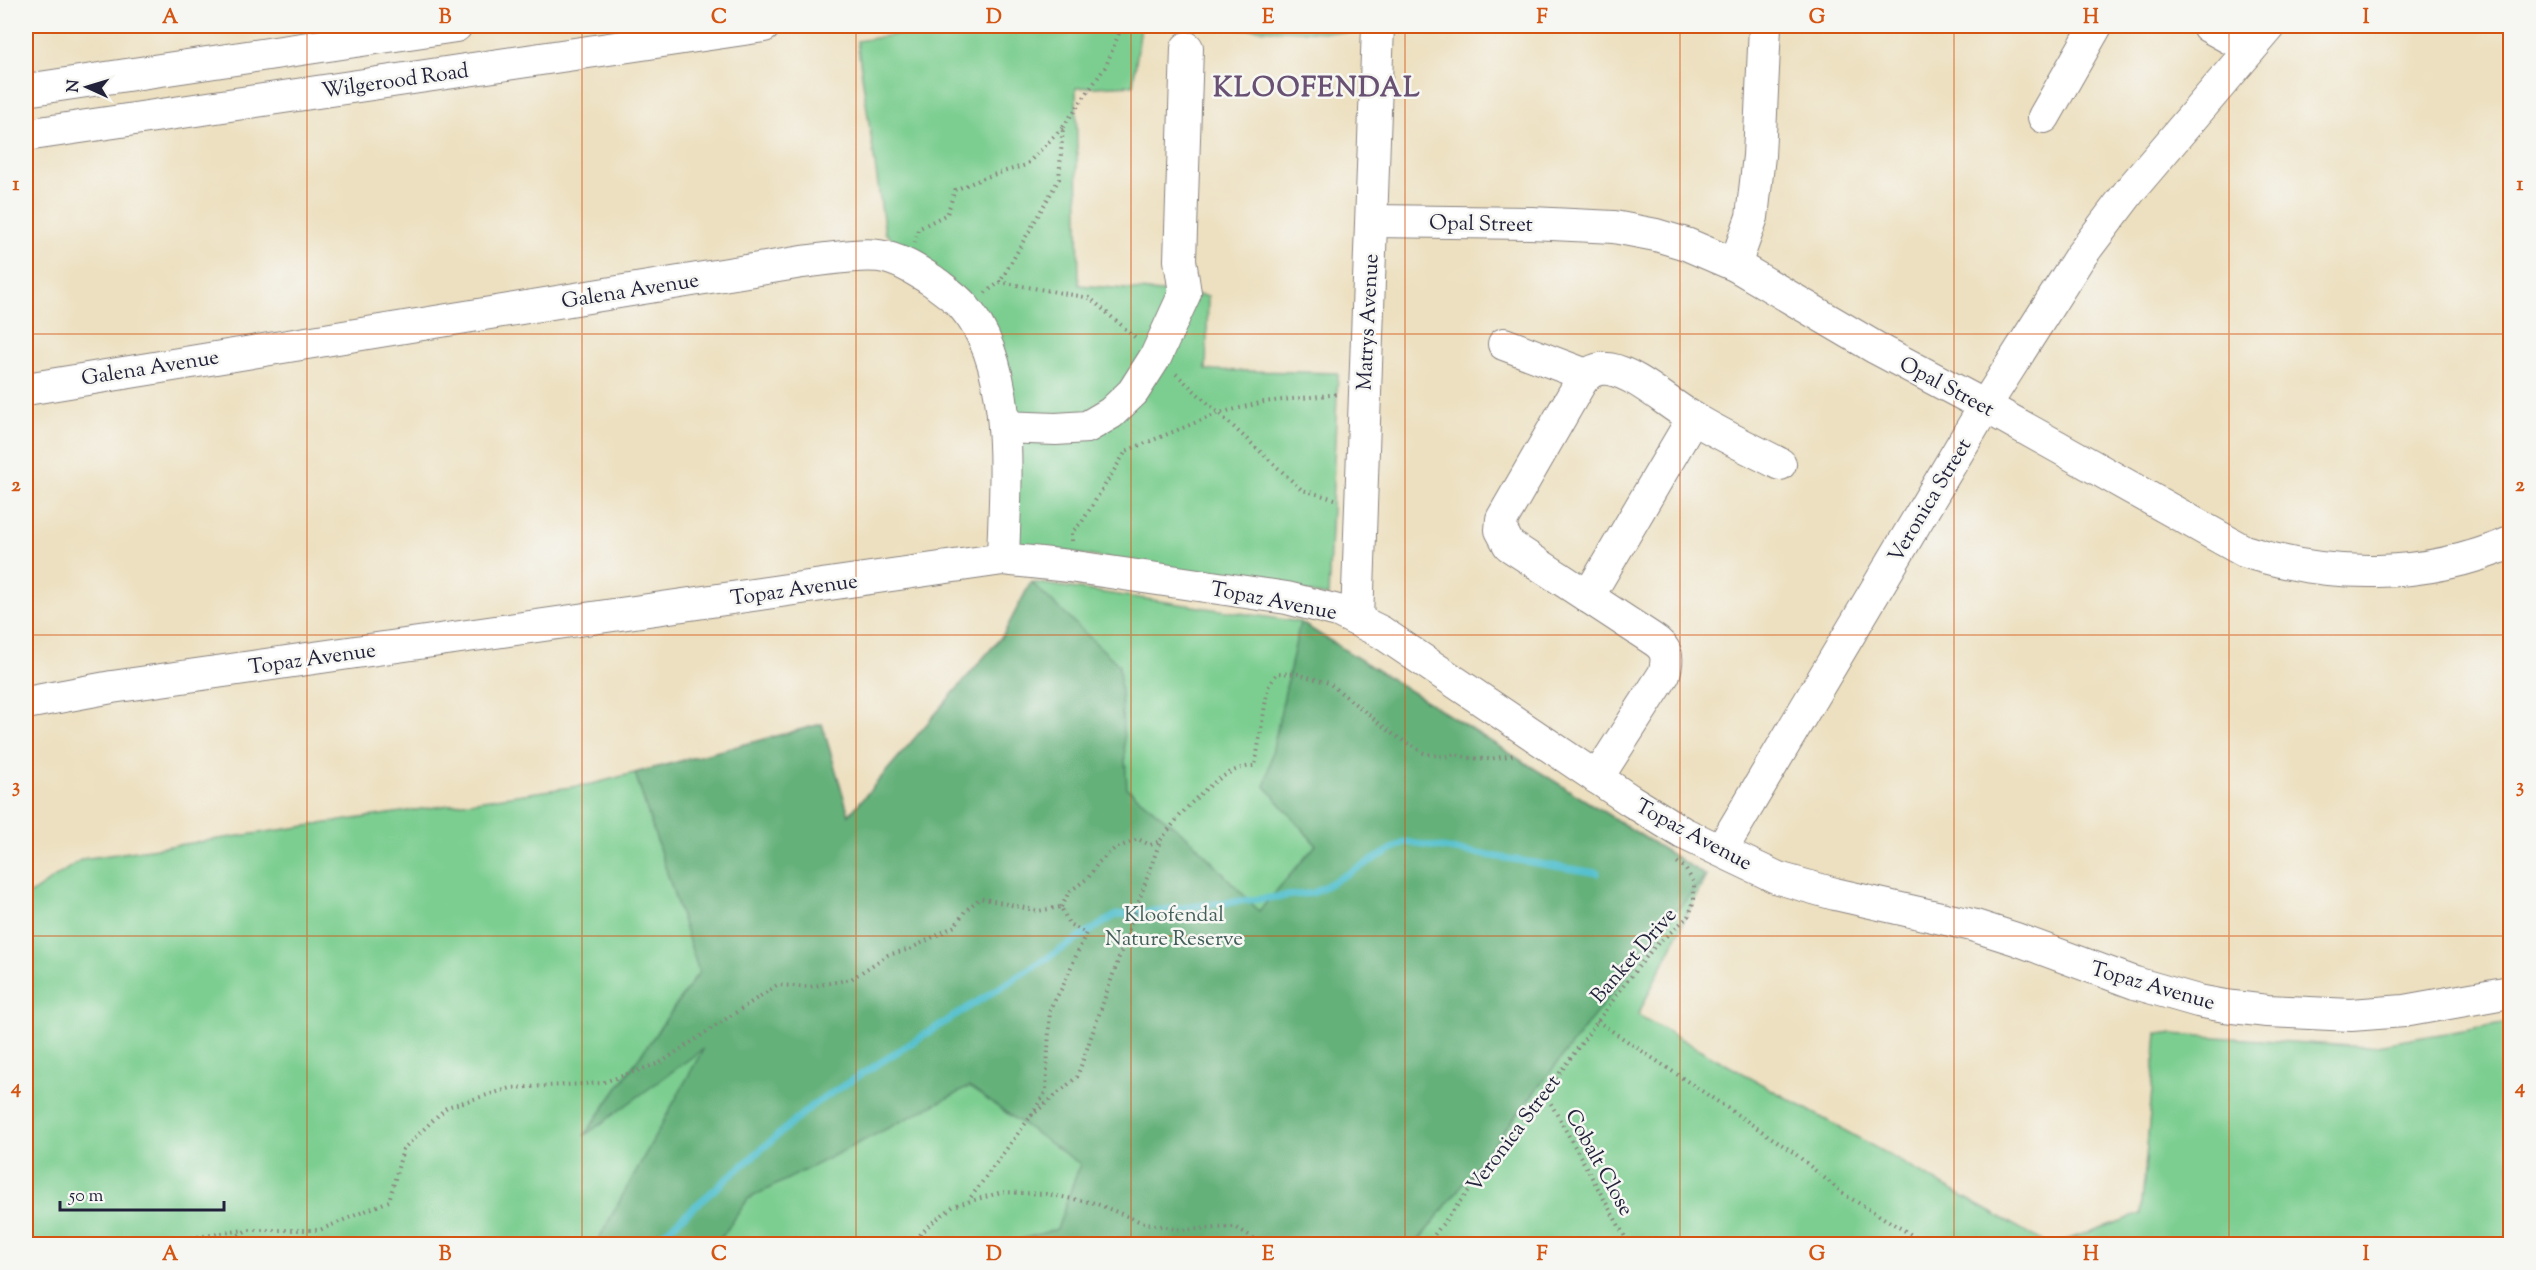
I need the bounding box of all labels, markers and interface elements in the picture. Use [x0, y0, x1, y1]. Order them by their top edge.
text: A [162, 4, 179, 33]
text: B [439, 4, 452, 33]
text: C [711, 4, 727, 33]
text: D [986, 4, 1002, 33]
text: E [1262, 4, 1275, 33]
text: F [1536, 4, 1548, 33]
text: G [1809, 4, 1826, 33]
text: H [2083, 4, 2099, 33]
text: I [2363, 4, 2370, 33]
north arrow [57, 57, 117, 117]
street label: Wilgerood Road [320, 57, 471, 107]
district label: KLOOFENDAL [1213, 70, 1421, 109]
text: N [63, 79, 86, 93]
text: 1 [13, 171, 20, 200]
text: 1 [2517, 171, 2524, 200]
street label: Opal Street [1429, 209, 1533, 241]
street label: Matrys Avenue [1350, 253, 1388, 391]
street label: Galena Avenue [559, 266, 701, 318]
street label: Galena Avenue [79, 343, 221, 395]
street label: Opal Street [1893, 350, 1999, 425]
street label: Veronica Street [1882, 433, 1980, 569]
text: 2 [11, 472, 21, 501]
text: 2 [2515, 472, 2525, 501]
street label: Topaz Avenue [729, 567, 860, 615]
street label: Topaz Avenue [1208, 575, 1339, 629]
street label: Topaz Avenue [247, 636, 378, 684]
text: 3 [12, 773, 20, 802]
text: 3 [2516, 773, 2524, 802]
street label: Topaz Avenue [1629, 792, 1757, 879]
park label: Kloofendal Nature Reserve [1105, 901, 1243, 955]
street label: Banket Drive [1584, 902, 1685, 1011]
street label: Topaz Avenue [2087, 955, 2218, 1019]
street label: Veronica Street [1460, 1069, 1569, 1199]
text: 4 [10, 1074, 21, 1103]
text: 4 [2514, 1074, 2525, 1103]
street label: Cobalt Close [1556, 1104, 1640, 1222]
scale bar [60, 1174, 224, 1212]
text: 50 m [68, 1184, 104, 1210]
text: A [162, 1241, 179, 1270]
text: B [439, 1241, 452, 1270]
text: C [711, 1241, 727, 1270]
text: D [986, 1241, 1002, 1270]
text: E [1262, 1241, 1275, 1270]
text: F [1536, 1241, 1548, 1270]
text: G [1809, 1241, 1826, 1270]
text: H [2083, 1241, 2099, 1270]
text: I [2363, 1241, 2370, 1270]

